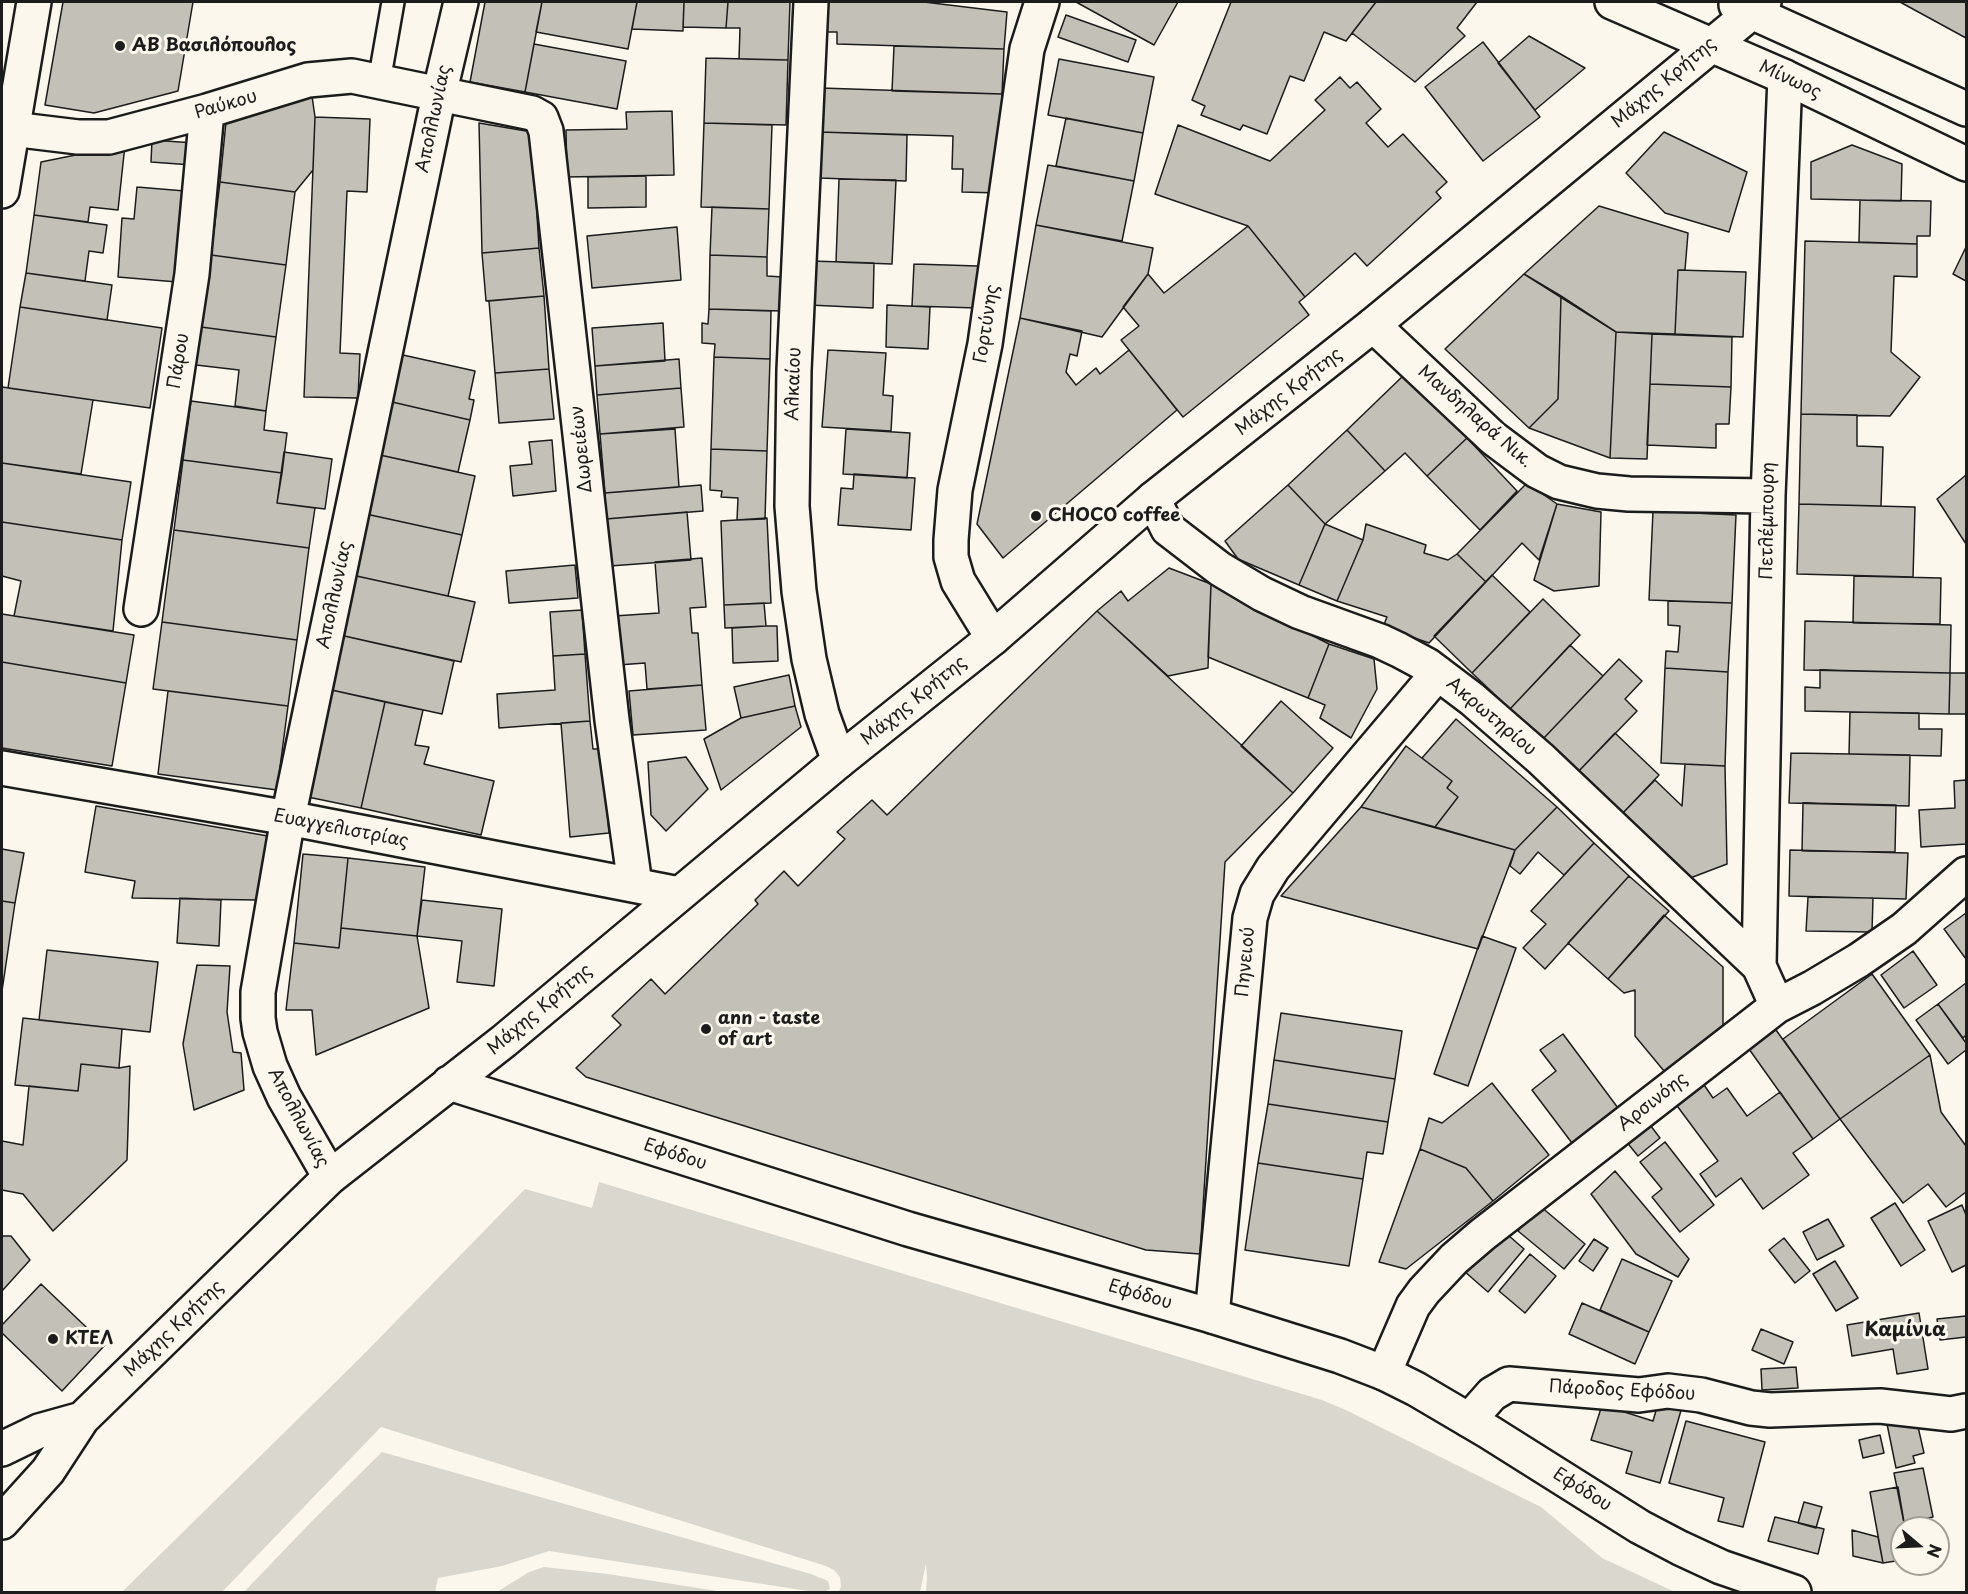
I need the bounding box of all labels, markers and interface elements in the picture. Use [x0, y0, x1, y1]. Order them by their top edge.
street label: Μάχης Κρήτης [1607, 33, 1721, 133]
place label: ΑΒ Βασιλόπουλος [132, 35, 296, 57]
marker: ΑΒ Βασιλόπουλος [113, 39, 127, 53]
street label: Μίνωος [1755, 56, 1825, 104]
street label: Απολλωνίας [412, 63, 456, 175]
street label: Ραύκου [192, 86, 260, 124]
street label: Γορτύνης [970, 283, 1004, 365]
street label: Πάρου [164, 332, 194, 390]
street label: Μάχης Κρήτης [1231, 344, 1347, 440]
street label: Αλκαίου [782, 347, 806, 421]
street label: Μανδηλαρά Νικ. [1413, 361, 1537, 473]
street label: Δωρειέων [567, 404, 597, 494]
street label: Πετλέμπουρη [1756, 462, 1780, 580]
place label: CHOCO coffee [1048, 505, 1180, 527]
marker: CHOCO coffee [1029, 509, 1043, 523]
street label: Απολλωνίας [313, 539, 357, 651]
street label: Μάχης Κρήτης [857, 652, 971, 750]
street label: Ακρωτηρίου [1442, 673, 1540, 761]
street label: Ευαγγελιστρίας [272, 805, 410, 853]
street label: Πηνειού [1232, 926, 1260, 998]
street label: Μάχης Κρήτης [483, 960, 597, 1060]
place label: ann - taste of art [718, 1008, 820, 1050]
marker: ann - taste of art [699, 1022, 713, 1036]
street label: Απολλωνίας [263, 1065, 333, 1171]
street label: Αρσινόης [1614, 1068, 1692, 1136]
street label: Εφόδου [641, 1135, 709, 1175]
street label: Μάχης Κρήτης [120, 1276, 228, 1382]
street label: Εφόδου [1106, 1276, 1174, 1314]
district label: Καμίνια [1864, 1318, 1946, 1342]
place label: ΚΤΕΛ [65, 1328, 113, 1350]
marker: ΚΤΕΛ [46, 1332, 60, 1346]
street label: Πάροδος Εφόδου [1548, 1376, 1696, 1406]
street label: Εφόδου [1549, 1464, 1615, 1516]
north arrow [1890, 1516, 1950, 1576]
text: N [1922, 1541, 1949, 1561]

